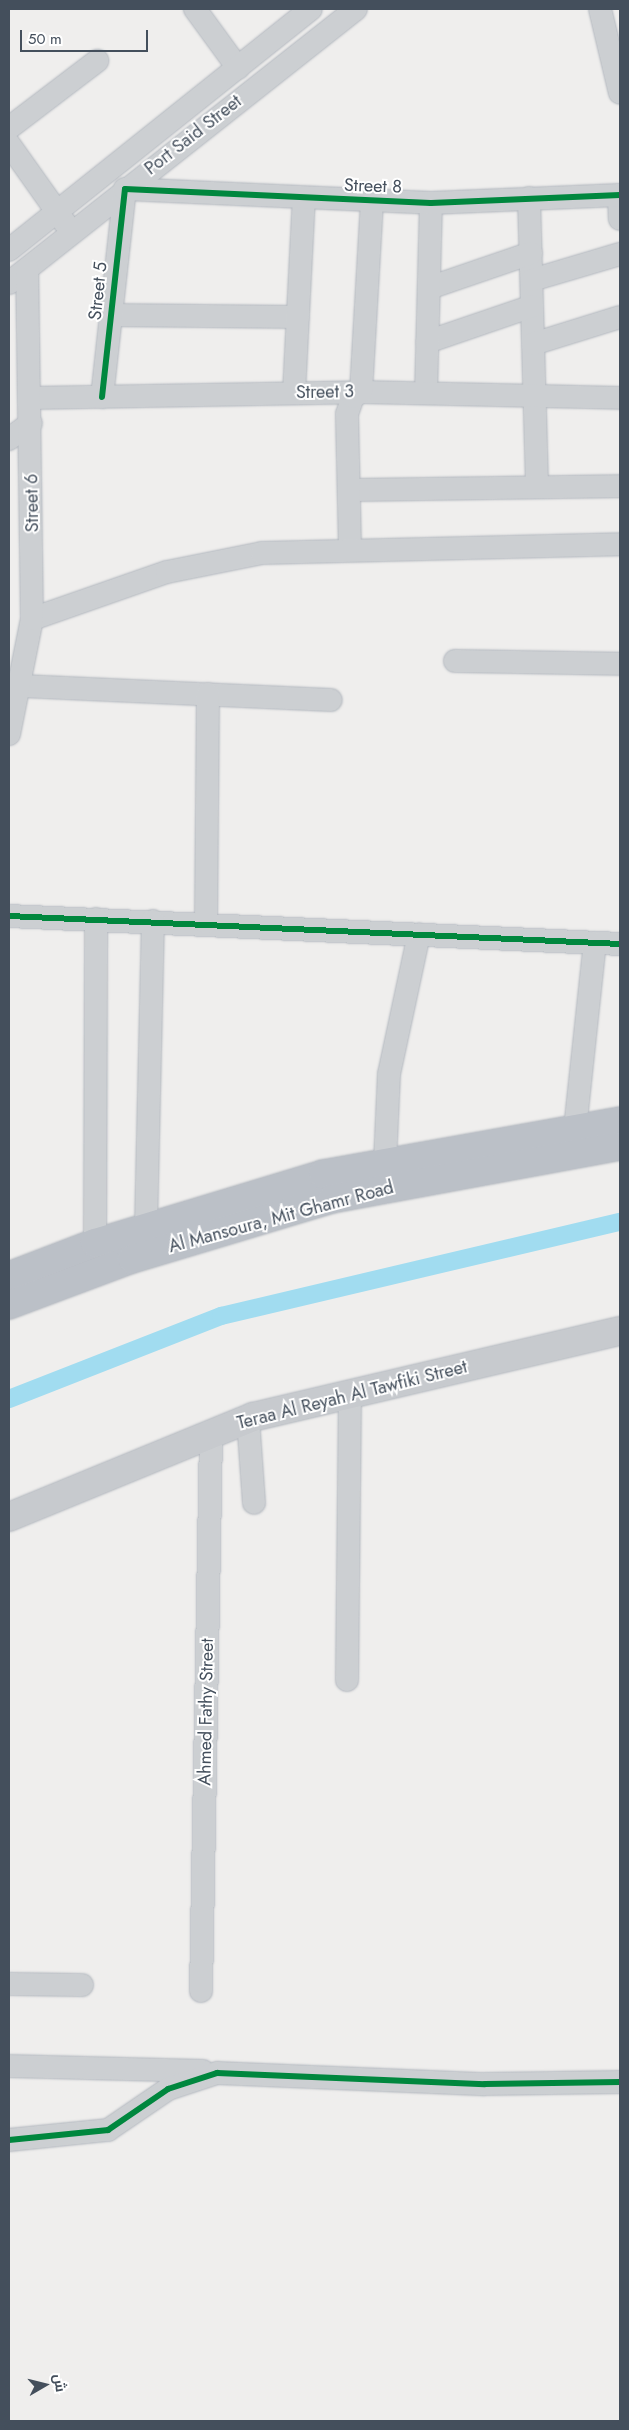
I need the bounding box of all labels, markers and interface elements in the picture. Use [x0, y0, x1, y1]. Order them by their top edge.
scale bar [22, 20, 150, 52]
text: 50 m [28, 28, 62, 50]
street label: Port Said Street [140, 91, 246, 179]
street label: Street 8 [344, 174, 402, 198]
street label: Street 5 [84, 261, 112, 321]
street label: Street 3 [296, 381, 354, 403]
street label: Street 6 [21, 473, 43, 533]
street label: Al Mansoura, Mit Ghamr Road [166, 1177, 396, 1257]
street label: Teraa Al Reyah Al Tawfiki Street [235, 1356, 469, 1434]
street label: Ahmed Fathy Street [194, 1638, 218, 1786]
north arrow [20, 2360, 70, 2410]
text: ش [49, 2373, 71, 2393]

